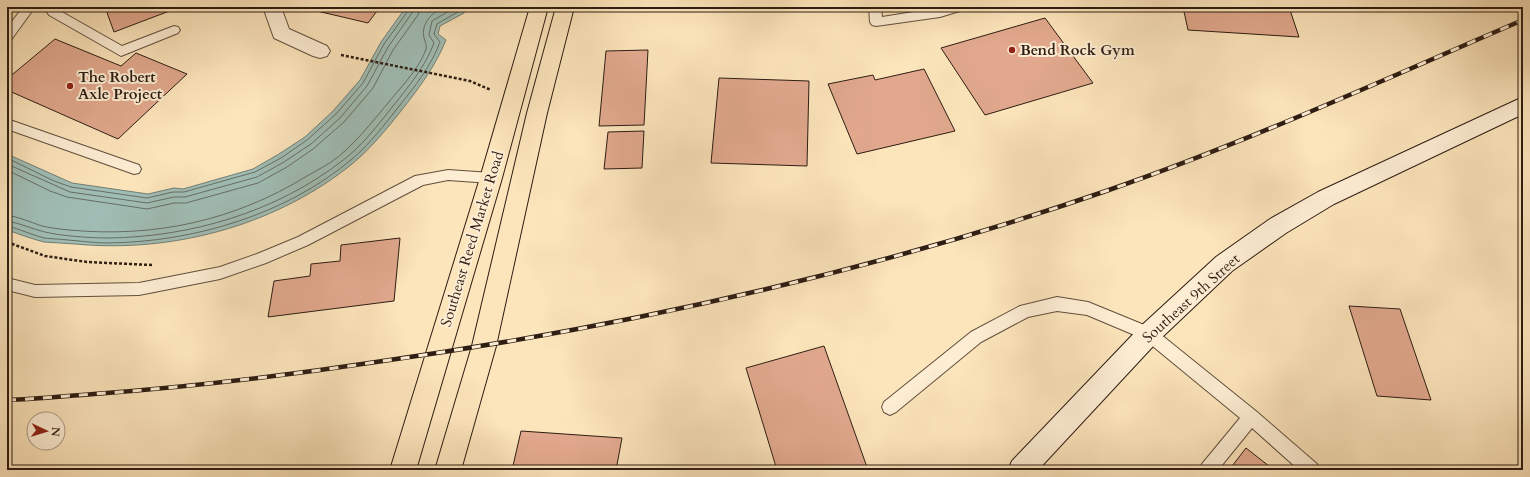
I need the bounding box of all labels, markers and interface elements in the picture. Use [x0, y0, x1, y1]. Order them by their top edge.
place label: Bend Rock Gym [1020, 40, 1135, 60]
marker: Bend Rock Gym [1007, 45, 1017, 55]
place label: The Robert Axle Project [78, 67, 163, 104]
marker: The Robert Axle Project [65, 81, 75, 91]
street label: Southeast Reed Market Road [436, 149, 508, 329]
street label: Southeast 9th Street [1138, 249, 1244, 347]
north arrow [26, 411, 66, 451]
text: N [48, 426, 63, 437]

